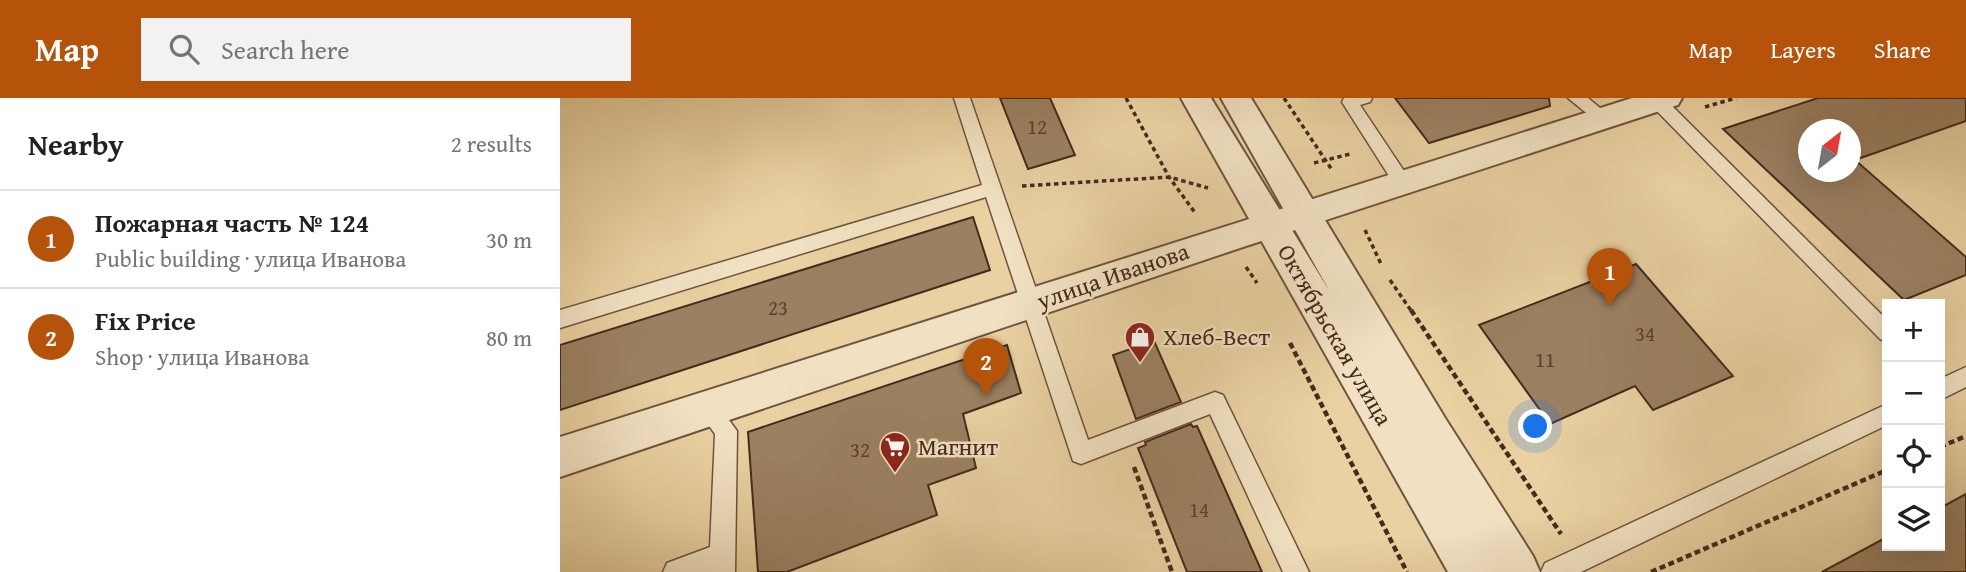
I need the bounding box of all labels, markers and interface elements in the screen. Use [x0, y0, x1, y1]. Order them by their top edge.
search box [141, 18, 631, 81]
text: Map [35, 25, 99, 73]
icon: search [165, 30, 203, 68]
text: Search here [221, 30, 349, 69]
text: Map [1689, 32, 1732, 67]
text: Layers [1770, 32, 1836, 67]
text: Share [1874, 32, 1931, 67]
house number: 12 [1027, 111, 1047, 142]
north arrow [1798, 119, 1861, 182]
text: Nearby [28, 122, 124, 166]
text: 2 results [451, 127, 532, 160]
text: Пожарная часть № 124 [95, 203, 369, 242]
text: 1 [45, 223, 57, 256]
text: 30 m [486, 223, 532, 256]
street label: улица Иванова [1031, 233, 1194, 318]
street label: Октябрьская улица [1269, 238, 1402, 432]
text: Public building · улица Иванова [95, 242, 406, 275]
pin: 1 [1587, 248, 1633, 306]
house number: 23 [768, 292, 788, 323]
map controls [1882, 299, 1945, 551]
button: + [1882, 299, 1945, 362]
text: Fix Price [95, 301, 196, 340]
house number: 34 [1635, 318, 1655, 349]
place label: Хлеб-Вест [1163, 319, 1270, 354]
shop icon: Хлеб-Вест [1123, 320, 1157, 364]
text: 2 [45, 321, 57, 354]
text: 80 m [486, 321, 532, 354]
pin: 2 [963, 338, 1009, 396]
text: Shop · улица Иванова [95, 340, 309, 373]
house number: 11 [1535, 344, 1555, 375]
button: − [1882, 362, 1945, 425]
your location [1518, 409, 1552, 443]
button: locate [1882, 425, 1945, 488]
place label: Магнит [918, 429, 999, 464]
supermarket icon: Магнит [878, 430, 912, 474]
house number: 32 [850, 434, 870, 465]
button: layers [1882, 488, 1945, 551]
house number: 14 [1189, 494, 1209, 525]

